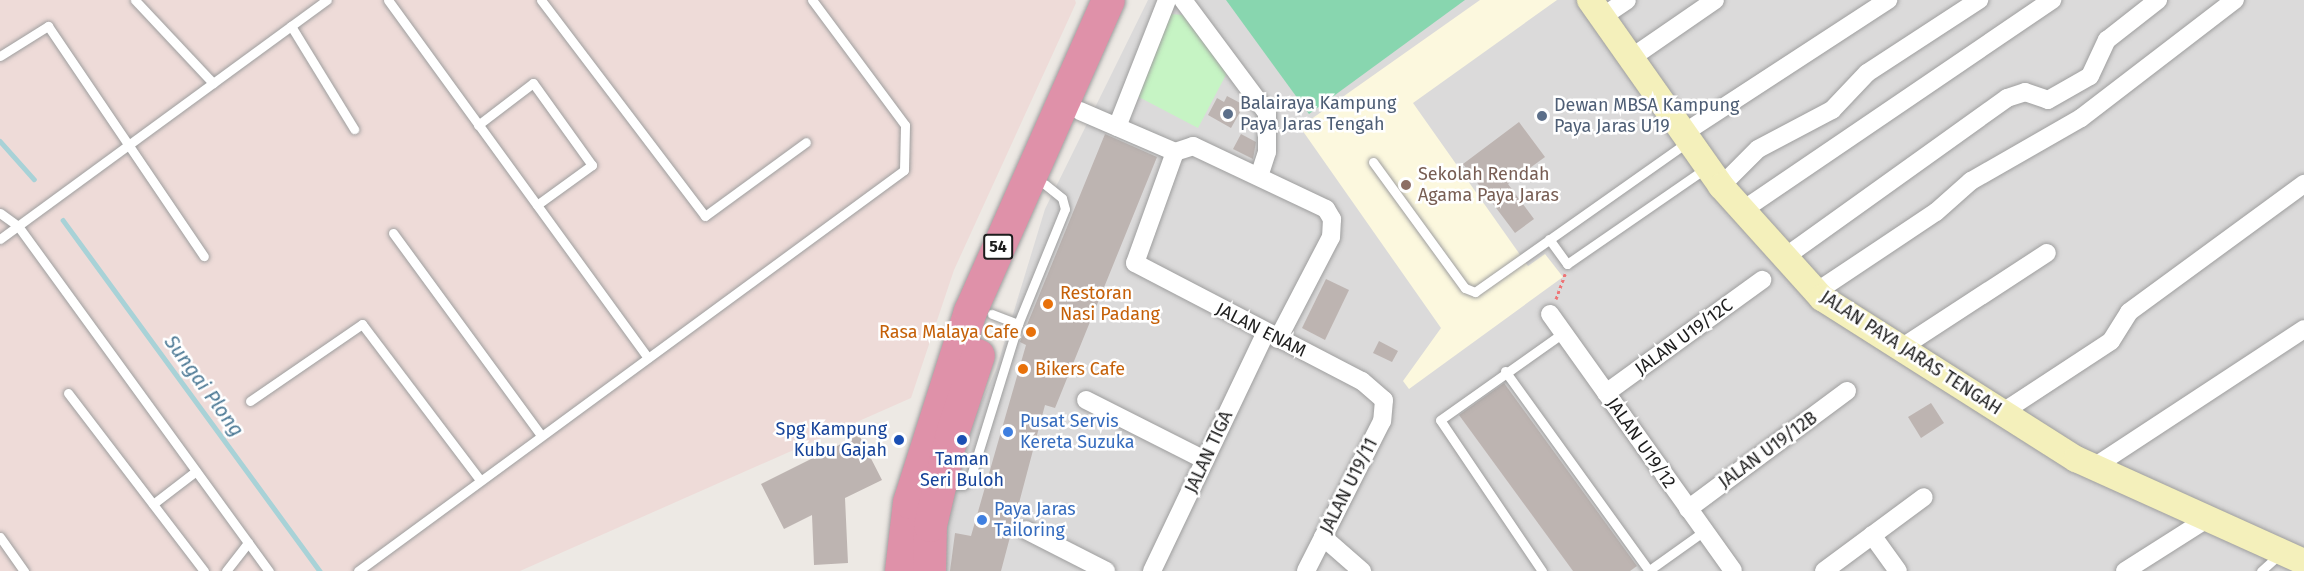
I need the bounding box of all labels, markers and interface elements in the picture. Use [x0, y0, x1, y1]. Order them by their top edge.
place label: Balairaya Kampung Paya Jaras Tengah [1240, 93, 1396, 136]
place label: Dewan MBSA Kampung Paya Jaras U19 [1554, 95, 1739, 138]
marker: Balairaya Kampung Paya Jaras Tengah [1221, 107, 1235, 121]
marker: Dewan MBSA Kampung Paya Jaras U19 [1535, 109, 1549, 123]
place label: Sekolah Rendah Agama Paya Jaras [1418, 164, 1559, 207]
marker: Sekolah Rendah Agama Paya Jaras [1399, 178, 1413, 192]
road number: 54 [983, 234, 1013, 260]
place label: Restoran Nasi Padang [1060, 283, 1160, 326]
street label: JALAN PAYA JARAS TENGAH [1816, 286, 2006, 420]
street label: JALAN U19/12C [1631, 294, 1737, 380]
marker: Restoran Nasi Padang [1041, 297, 1055, 311]
street label: JALAN ENAM [1212, 298, 1310, 362]
place label: Rasa Malaya Cafe [879, 321, 1019, 343]
marker: Rasa Malaya Cafe [1024, 325, 1038, 339]
water label: Sungai Plong [159, 331, 249, 441]
place label: Bikers Cafe [1035, 358, 1125, 380]
marker: Bikers Cafe [1016, 362, 1030, 376]
street label: JALAN U19/12 [1602, 394, 1680, 492]
street label: JALAN TIGA [1181, 407, 1237, 497]
street label: JALAN U19/12B [1715, 407, 1821, 493]
place label: Pusat Servis Kereta Suzuka [1020, 411, 1134, 454]
place label: Spg Kampung Kubu Gajah [776, 419, 887, 462]
marker: Pusat Servis Kereta Suzuka [1001, 425, 1015, 439]
marker: Spg Kampung Kubu Gajah [892, 433, 906, 447]
marker: Taman Seri Buloh [955, 433, 969, 447]
street label: JALAN U19/11 [1316, 435, 1382, 537]
place label: Taman Seri Buloh [920, 449, 1004, 492]
place label: Paya Jaras Tailoring [994, 499, 1076, 542]
marker: Paya Jaras Tailoring [975, 513, 989, 527]

